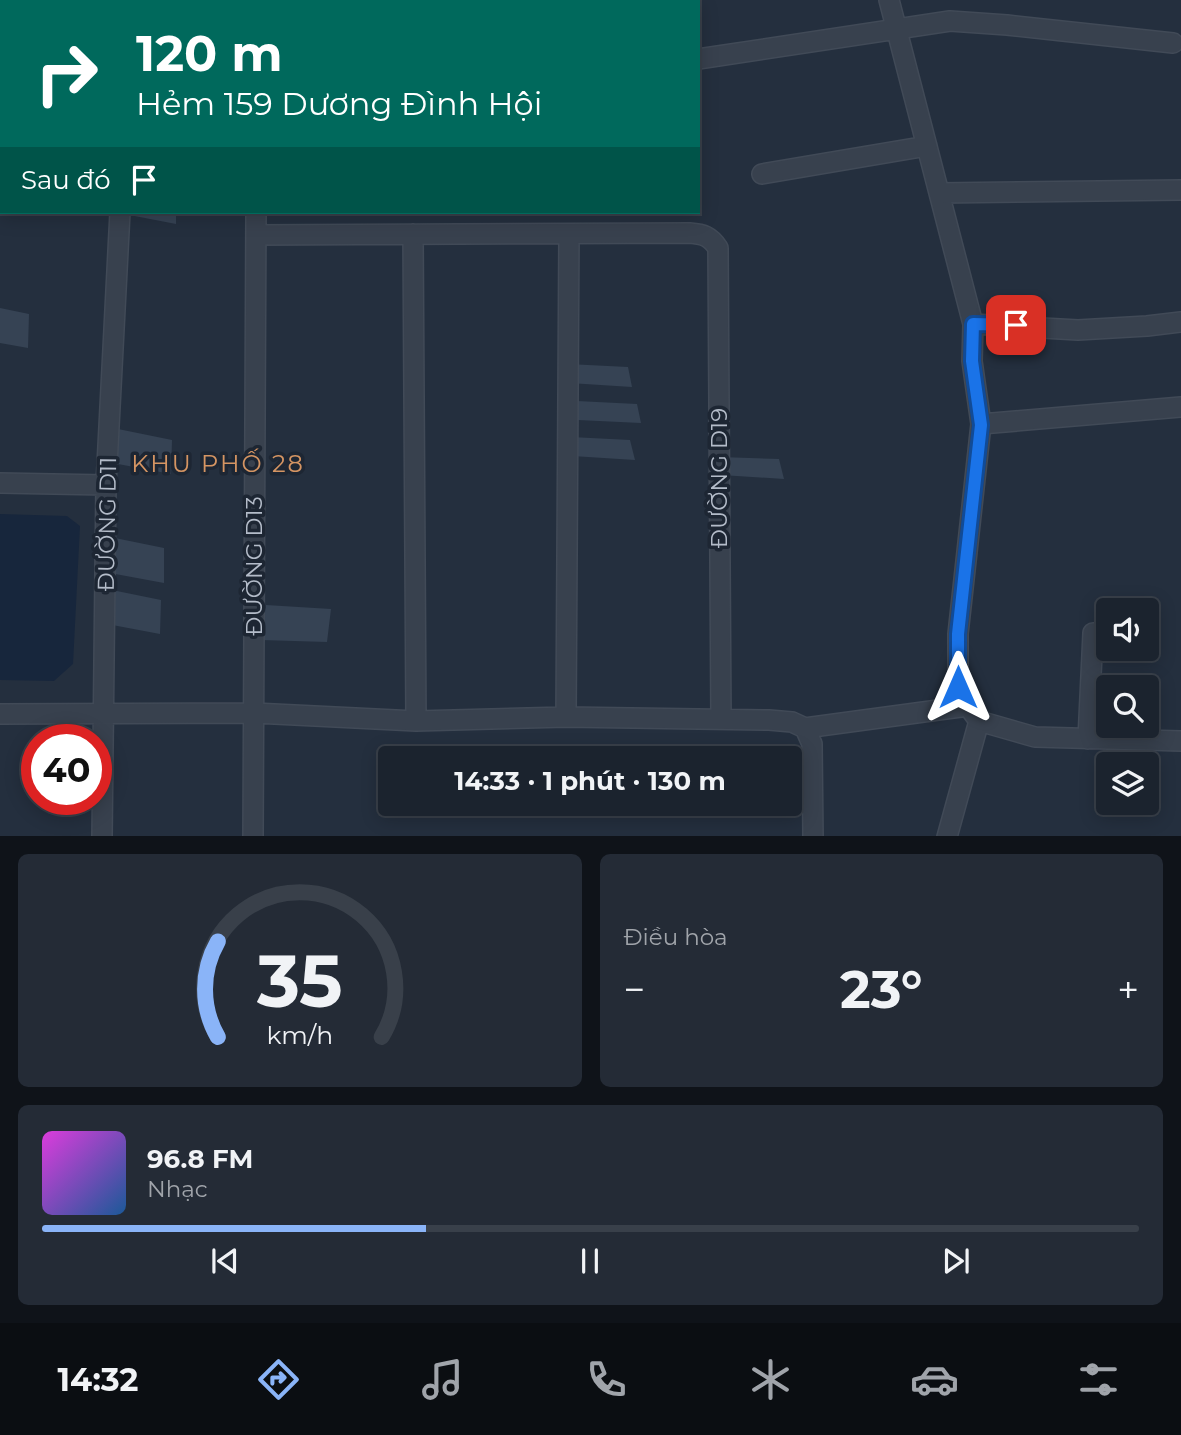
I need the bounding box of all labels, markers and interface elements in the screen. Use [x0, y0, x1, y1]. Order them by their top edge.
text: 120 m [136, 24, 283, 83]
icon: right [21, 28, 112, 119]
text: Hẻm 159 Dương Đình Hội [136, 84, 542, 123]
icon: arrive [125, 161, 163, 199]
text: Sau đó [21, 164, 111, 196]
pin [986, 295, 1046, 355]
icon: arrive [997, 306, 1035, 344]
street label: ĐƯỜNG D19 [705, 408, 733, 548]
district label: KHU PHỐ 28 [131, 448, 305, 478]
street label: ĐƯỜNG D11 [92, 456, 122, 592]
street label: ĐƯỜNG D13 [240, 496, 268, 636]
map controls [1096, 598, 1159, 815]
button: sound [1096, 598, 1159, 661]
position arrow [921, 650, 995, 724]
button: search [1096, 675, 1159, 738]
speed limit sign: 40 [21, 724, 112, 815]
button: layers [1096, 752, 1159, 815]
text: 14:33 · 1 phút · 130 m [454, 765, 726, 797]
text: Điều hòa [624, 923, 728, 951]
text: 35 [256, 937, 343, 1025]
text: 23° [840, 958, 922, 1021]
text: − [624, 966, 645, 1013]
text: + [1117, 966, 1139, 1013]
text: km/h [266, 1019, 333, 1049]
text: 96.8 FM [147, 1143, 253, 1175]
text: Nhạc [147, 1175, 208, 1203]
icon: previous [206, 1242, 244, 1280]
icon: pause [571, 1242, 609, 1280]
icon: next [937, 1242, 975, 1280]
icon: directions [254, 1355, 303, 1404]
icon: music [418, 1355, 467, 1404]
icon: phone [582, 1355, 631, 1404]
icon: climate [746, 1355, 795, 1404]
icon: car [910, 1355, 959, 1404]
icon: filters [1074, 1355, 1123, 1404]
text: 14:32 [58, 1360, 138, 1399]

